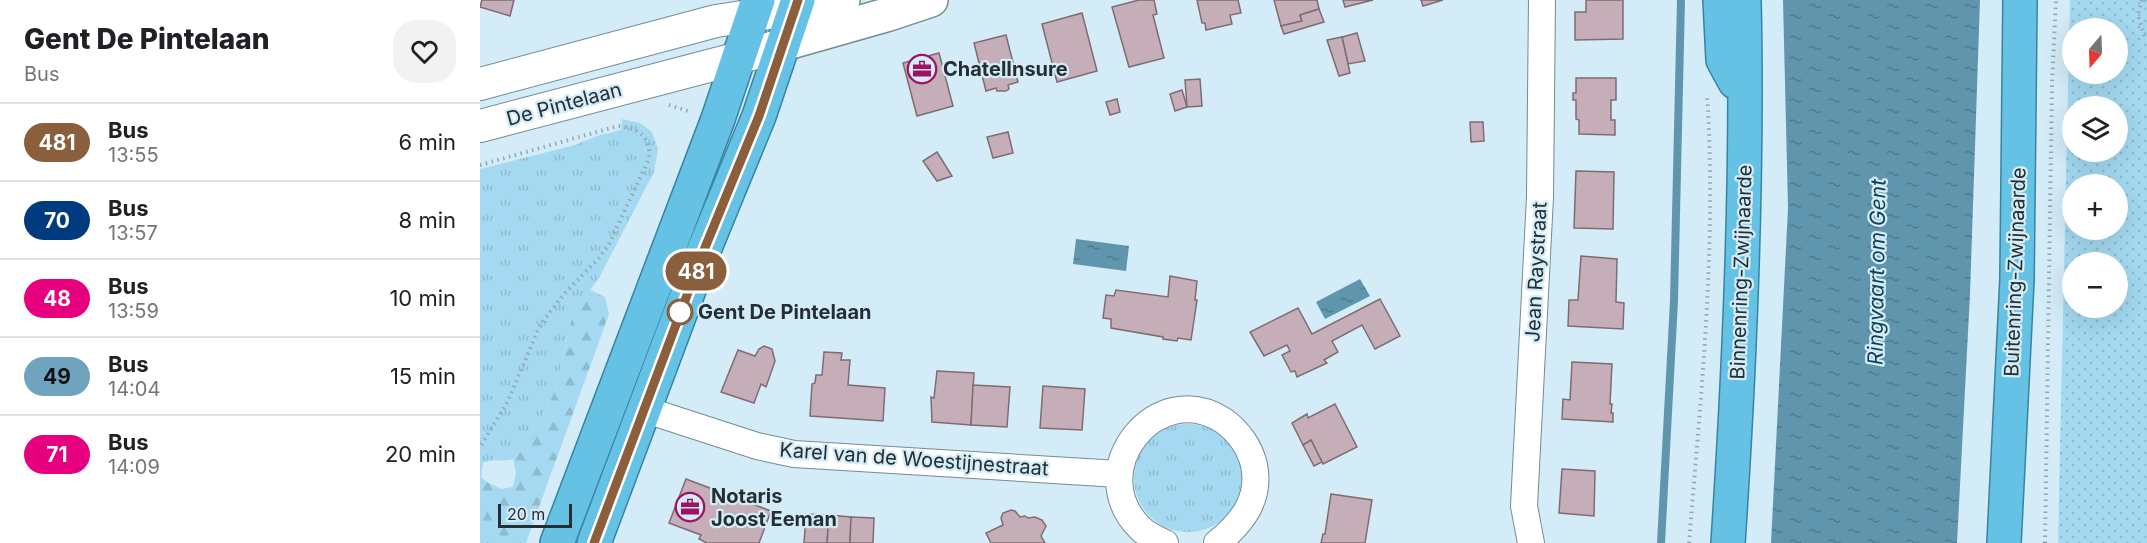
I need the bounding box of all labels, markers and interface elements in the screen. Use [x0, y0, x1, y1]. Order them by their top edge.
north arrow [2062, 18, 2128, 84]
map controls [2062, 18, 2128, 318]
button: heart [393, 20, 456, 83]
text: Gent De Pintelaan [24, 22, 270, 56]
office icon: ChatelInsure [906, 53, 938, 85]
place label: ChatelInsure [943, 57, 1068, 81]
text: Bus [24, 62, 59, 86]
street label: De Pintelaan [504, 77, 624, 131]
button: layers [2062, 96, 2128, 162]
text: Bus [108, 117, 149, 143]
text: 6 min [399, 129, 456, 155]
text: 481 [39, 130, 75, 155]
text: 13:55 [108, 143, 159, 167]
street label: Binnenring-Zwijnaarde [1725, 164, 1757, 380]
street label: Buitenring-Zwijnaarde [1999, 167, 2031, 377]
button: + [2062, 174, 2128, 240]
water label: Ringvaart om Gent [1862, 178, 1891, 365]
text: Bus [108, 195, 149, 221]
street label: Jean Raystraat [1520, 201, 1552, 343]
text: 8 min [399, 207, 456, 233]
text: 70 [44, 208, 70, 233]
text: 13:57 [108, 221, 158, 245]
line badge: 481 [662, 252, 730, 290]
button: − [2062, 252, 2128, 318]
text: 481 [678, 259, 714, 284]
text: Bus [108, 273, 149, 299]
text: 10 min [389, 285, 456, 311]
text: 48 [43, 286, 71, 311]
text: 13:59 [108, 299, 159, 323]
marker: Gent De Pintelaan [667, 299, 693, 325]
place label: Gent De Pintelaan [698, 300, 872, 324]
text: Bus [108, 351, 149, 377]
text: 15 min [390, 363, 456, 389]
text: 49 [43, 364, 71, 389]
text: 14:04 [108, 377, 160, 401]
text: Bus [108, 429, 149, 455]
street label: Karel van de Woestijnestraat [779, 438, 1050, 480]
text: 20 min [385, 441, 456, 467]
text: 71 [46, 442, 68, 467]
text: 14:09 [108, 455, 160, 479]
place label: Notaris Joost Eeman [711, 484, 837, 531]
office icon: Notaris Joost Eeman [674, 491, 706, 523]
scale bar [498, 501, 572, 528]
text: 20 m [507, 504, 545, 524]

